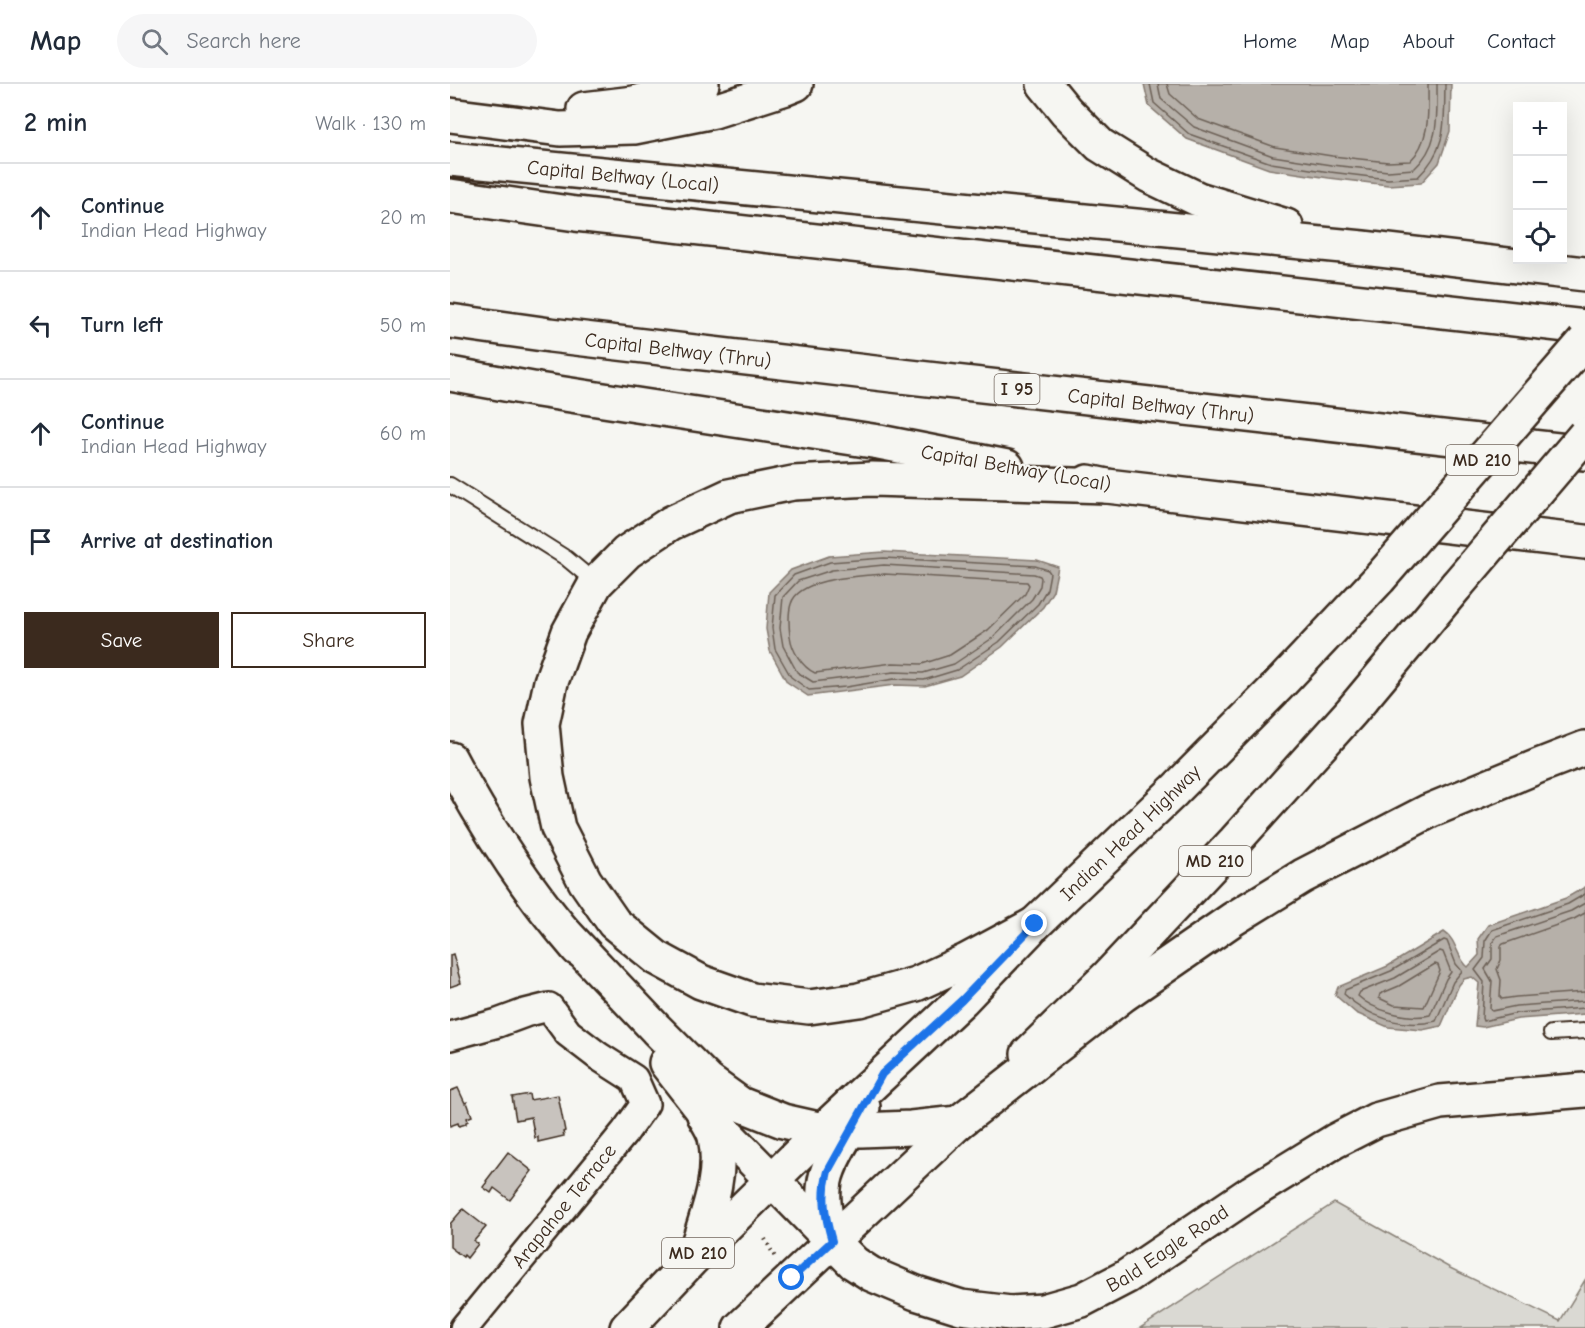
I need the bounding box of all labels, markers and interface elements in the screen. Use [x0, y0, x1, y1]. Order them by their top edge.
search box [117, 14, 537, 68]
text: Map [30, 25, 81, 57]
icon: search [138, 25, 171, 58]
text: Search here [186, 28, 301, 54]
text: Home [1243, 29, 1297, 53]
text: Map [1330, 29, 1370, 53]
text: About [1403, 29, 1454, 53]
text: Contact [1487, 29, 1555, 53]
map controls [1513, 102, 1567, 264]
button: + [1513, 102, 1567, 156]
text: 2 min [24, 108, 87, 138]
text: Walk · 130 m [315, 112, 426, 135]
street label: Capital Beltway (Local) [526, 155, 720, 197]
button: − [1513, 156, 1567, 210]
text: Continue [81, 193, 164, 219]
icon: ahead [24, 201, 57, 234]
text: 20 m [380, 206, 426, 229]
button: locate [1513, 210, 1567, 264]
text: Indian Head Highway [81, 219, 266, 242]
icon: left [24, 309, 57, 342]
text: Turn left [81, 312, 163, 338]
text: 50 m [380, 314, 426, 337]
street label: Capital Beltway (Thru) [584, 328, 773, 372]
road number: I 95 [994, 374, 1040, 404]
street label: Capital Beltway (Thru) [1066, 383, 1256, 427]
text: Continue [81, 409, 164, 435]
icon: ahead [24, 417, 57, 450]
text: 60 m [380, 422, 426, 445]
text: Indian Head Highway [81, 435, 266, 458]
street label: Capital Beltway (Local) [919, 440, 1113, 496]
road number: MD 210 [1446, 445, 1518, 475]
icon: arrive [24, 525, 57, 558]
text: Arrive at destination [81, 528, 273, 554]
button: Save [24, 612, 219, 668]
button: Share [231, 612, 426, 668]
street label: Indian Head Highway [1055, 760, 1205, 905]
road number: MD 210 [1179, 846, 1251, 876]
route end [1021, 910, 1047, 936]
street label: Arapahoe Terrace [507, 1139, 621, 1273]
street label: Bald Eagle Road [1102, 1200, 1233, 1297]
road number: MD 210 [662, 1238, 734, 1268]
route start [778, 1264, 804, 1290]

